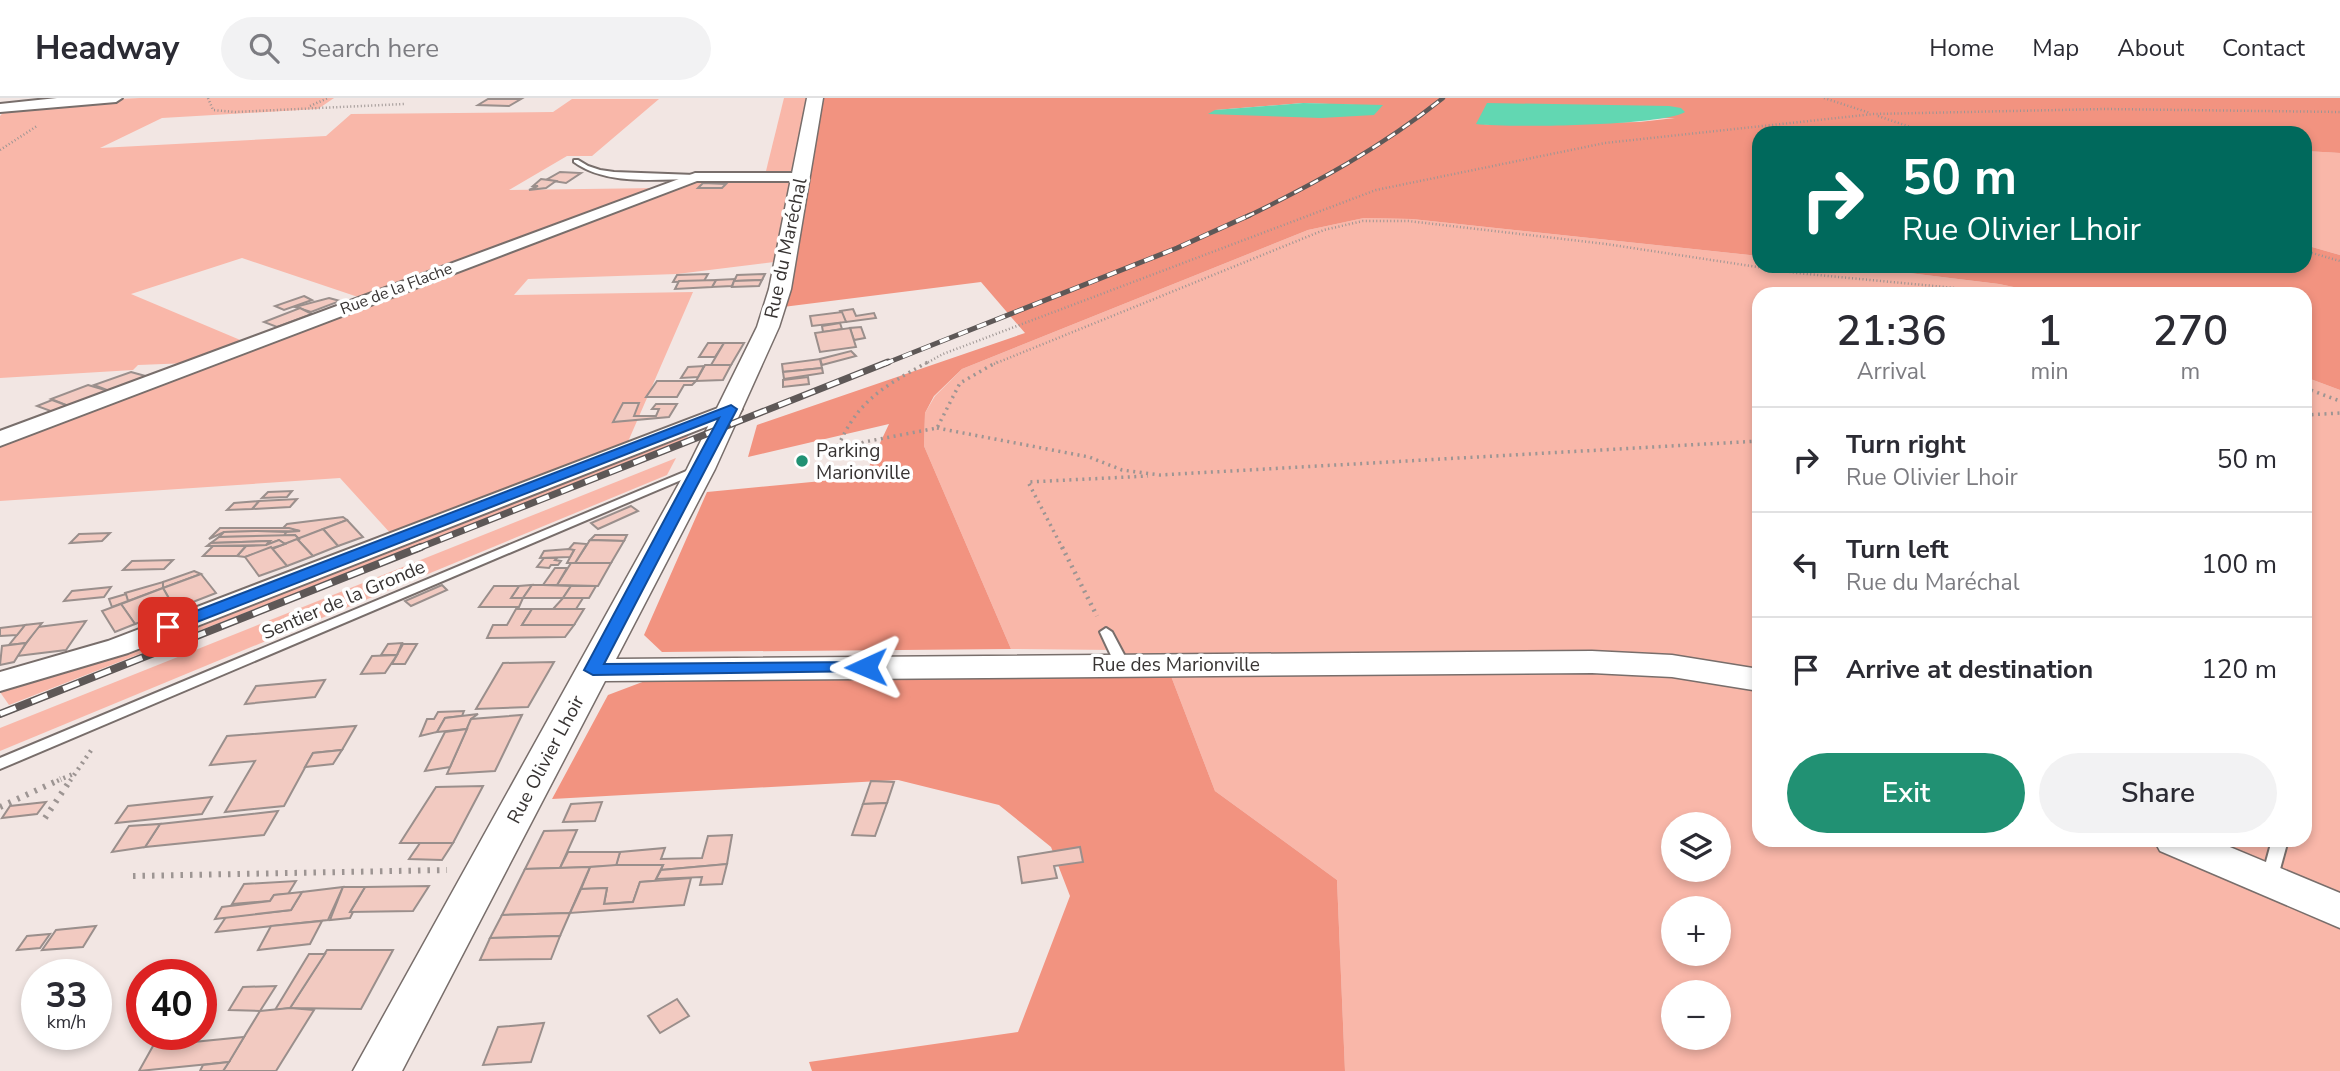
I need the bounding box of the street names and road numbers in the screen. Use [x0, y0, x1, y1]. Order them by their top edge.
street label: Rue du Maréchal [758, 175, 814, 321]
street label: Rue de la Flache [337, 257, 456, 320]
street label: Sentier de la Gronde [258, 554, 429, 646]
street label: Rue des Marionville [1092, 652, 1260, 678]
street label: Rue Olivier Lhoir [501, 691, 591, 828]

